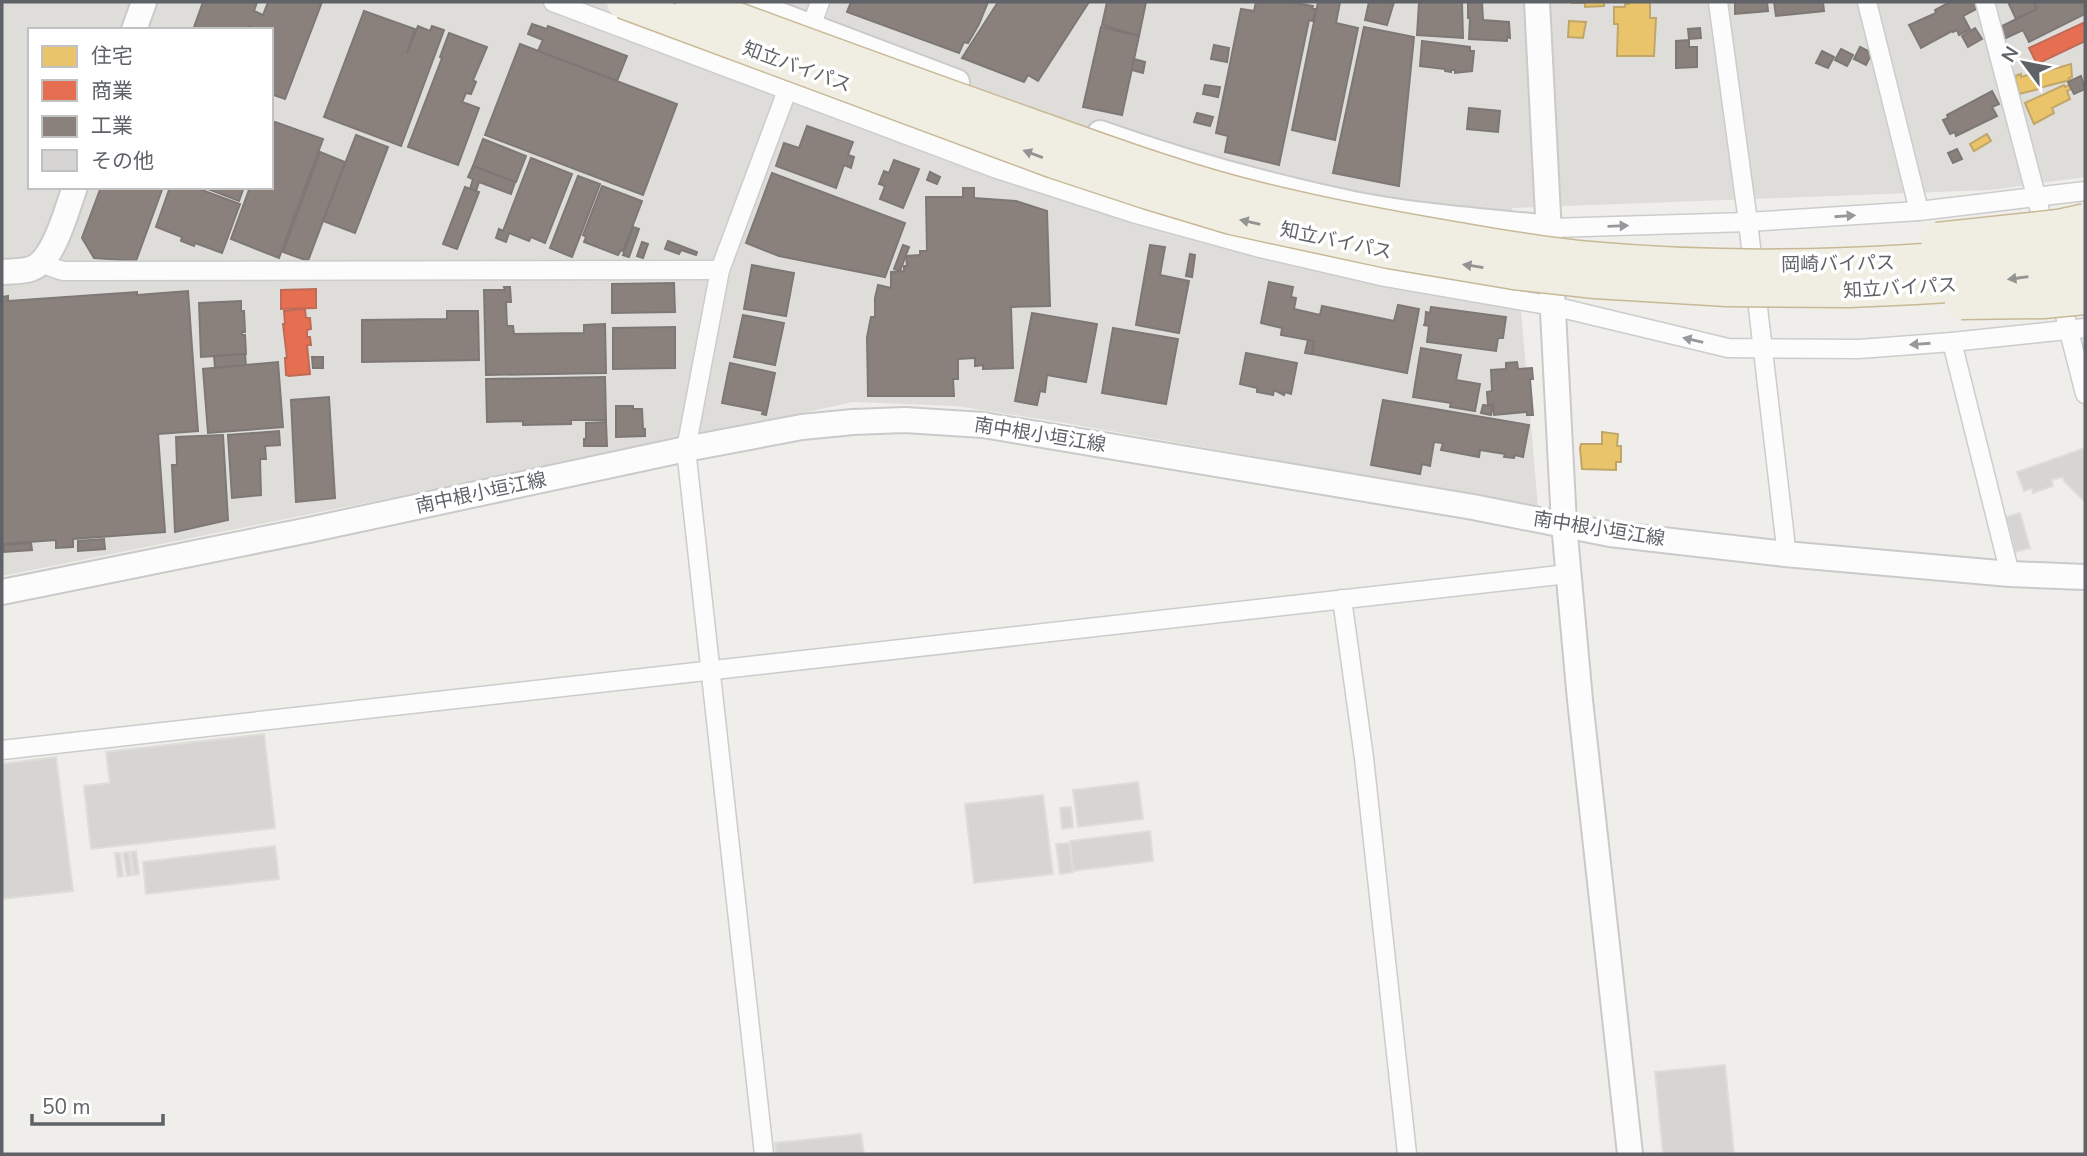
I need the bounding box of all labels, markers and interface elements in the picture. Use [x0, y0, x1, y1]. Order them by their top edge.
legend [28, 28, 273, 189]
north arrow [1989, 28, 2059, 98]
street label: 知立バイパス [739, 35, 855, 99]
text: 住宅 [91, 42, 133, 70]
text: N [1996, 42, 2025, 67]
text: 商業 [91, 77, 133, 105]
text: 工業 [91, 112, 133, 140]
text: その他 [91, 147, 154, 175]
one-way arrow [1023, 148, 1044, 159]
one-way arrow [1834, 210, 1856, 221]
one-way arrow [1239, 216, 1261, 227]
street label: 知立バイパス [1278, 216, 1394, 266]
one-way arrow [1607, 220, 1629, 232]
street label: 岡崎バイパス [1781, 250, 1895, 278]
one-way arrow [1462, 260, 1484, 271]
street label: 知立バイパス [1843, 272, 1957, 304]
one-way arrow [2006, 273, 2028, 284]
one-way arrow [1682, 334, 1704, 345]
one-way arrow [1909, 339, 1931, 350]
street label: 南中根小垣江線 [972, 412, 1108, 458]
street label: 南中根小垣江線 [413, 466, 549, 520]
street label: 南中根小垣江線 [1531, 506, 1667, 552]
scale bar [32, 1082, 163, 1126]
text: 50 m [42, 1093, 91, 1121]

